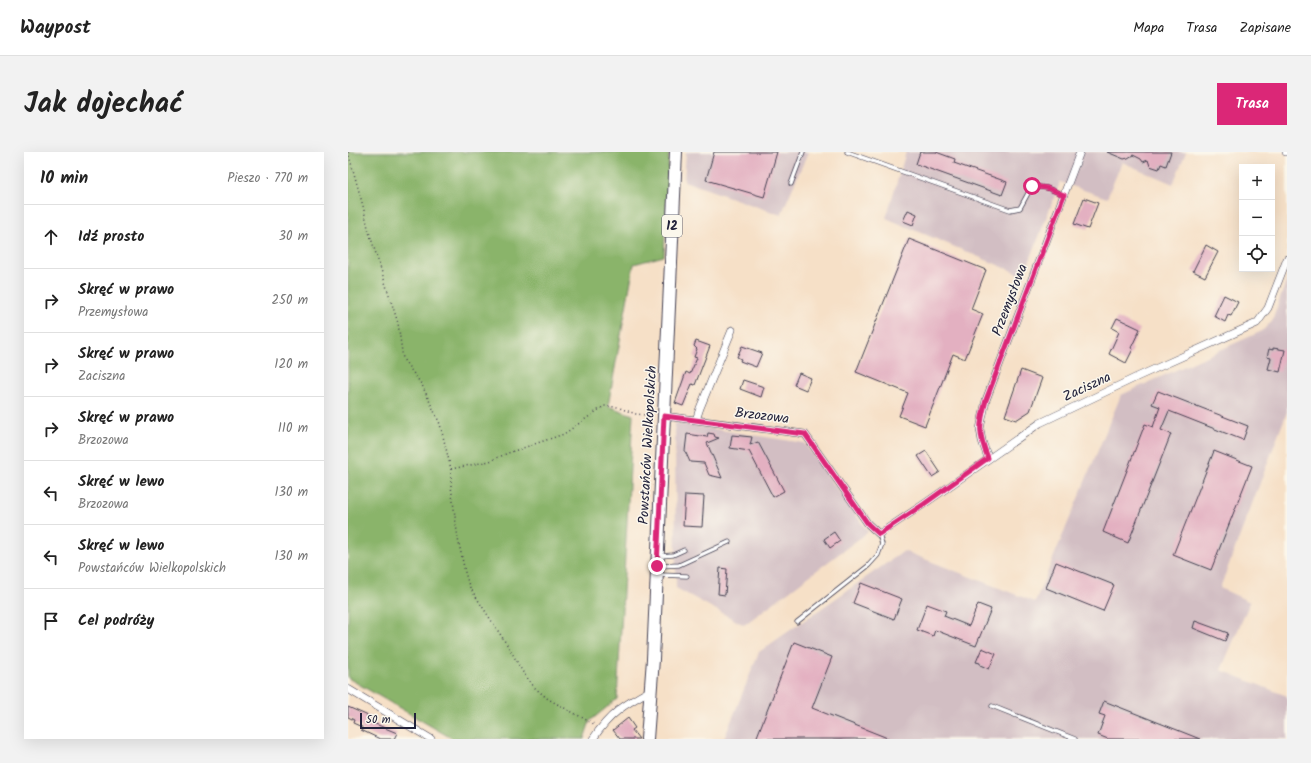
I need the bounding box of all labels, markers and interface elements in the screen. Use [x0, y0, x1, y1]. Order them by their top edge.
text: Waypost [20, 13, 91, 43]
text: Mapa [1133, 17, 1164, 39]
text: Trasa [1186, 17, 1217, 39]
text: Zapisane [1239, 17, 1291, 39]
text: Jak dojechać [24, 82, 183, 127]
button: Trasa [1217, 83, 1287, 125]
map controls [1239, 164, 1275, 272]
button: + [1239, 164, 1275, 200]
text: 10 min [40, 165, 88, 192]
text: Pieszo · 770 m [227, 168, 308, 189]
route start [1023, 177, 1041, 195]
button: − [1239, 200, 1275, 236]
road number: 12 [662, 215, 682, 237]
text: Idź prosto [78, 225, 144, 249]
icon: ahead [40, 226, 62, 248]
text: 30 m [279, 226, 308, 247]
button: locate [1239, 236, 1275, 272]
street label: Przemysłowa [986, 261, 1034, 339]
text: Skręć w prawo [78, 278, 174, 302]
icon: right [40, 290, 62, 312]
text: 250 m [271, 290, 308, 311]
text: Przemysłowa [78, 302, 148, 323]
text: Skręć w prawo [78, 342, 174, 366]
icon: right [40, 354, 62, 376]
text: 120 m [274, 354, 308, 375]
street label: Powstańców Wielkopolskich [633, 365, 663, 525]
text: Zaciszna [78, 366, 125, 387]
street label: Zaciszna [1059, 366, 1115, 408]
street label: Brzozowa [734, 402, 790, 430]
text: Skręć w prawo [78, 406, 174, 430]
icon: right [40, 418, 62, 440]
text: 110 m [278, 418, 308, 439]
text: Brzozowa [78, 430, 129, 451]
text: Skręć w lewo [78, 470, 164, 494]
icon: left [40, 482, 62, 504]
text: 130 m [274, 482, 308, 503]
text: Brzozowa [78, 494, 129, 515]
text: Skręć w lewo [78, 534, 164, 558]
icon: left [40, 546, 62, 568]
text: 130 m [274, 546, 308, 567]
route end [648, 557, 666, 575]
text: Powstańców Wielkopolskich [78, 558, 226, 579]
text: Cel podróży [78, 609, 154, 633]
icon: arrive [40, 610, 62, 632]
scale bar [360, 711, 416, 730]
text: 50 m [366, 711, 391, 729]

